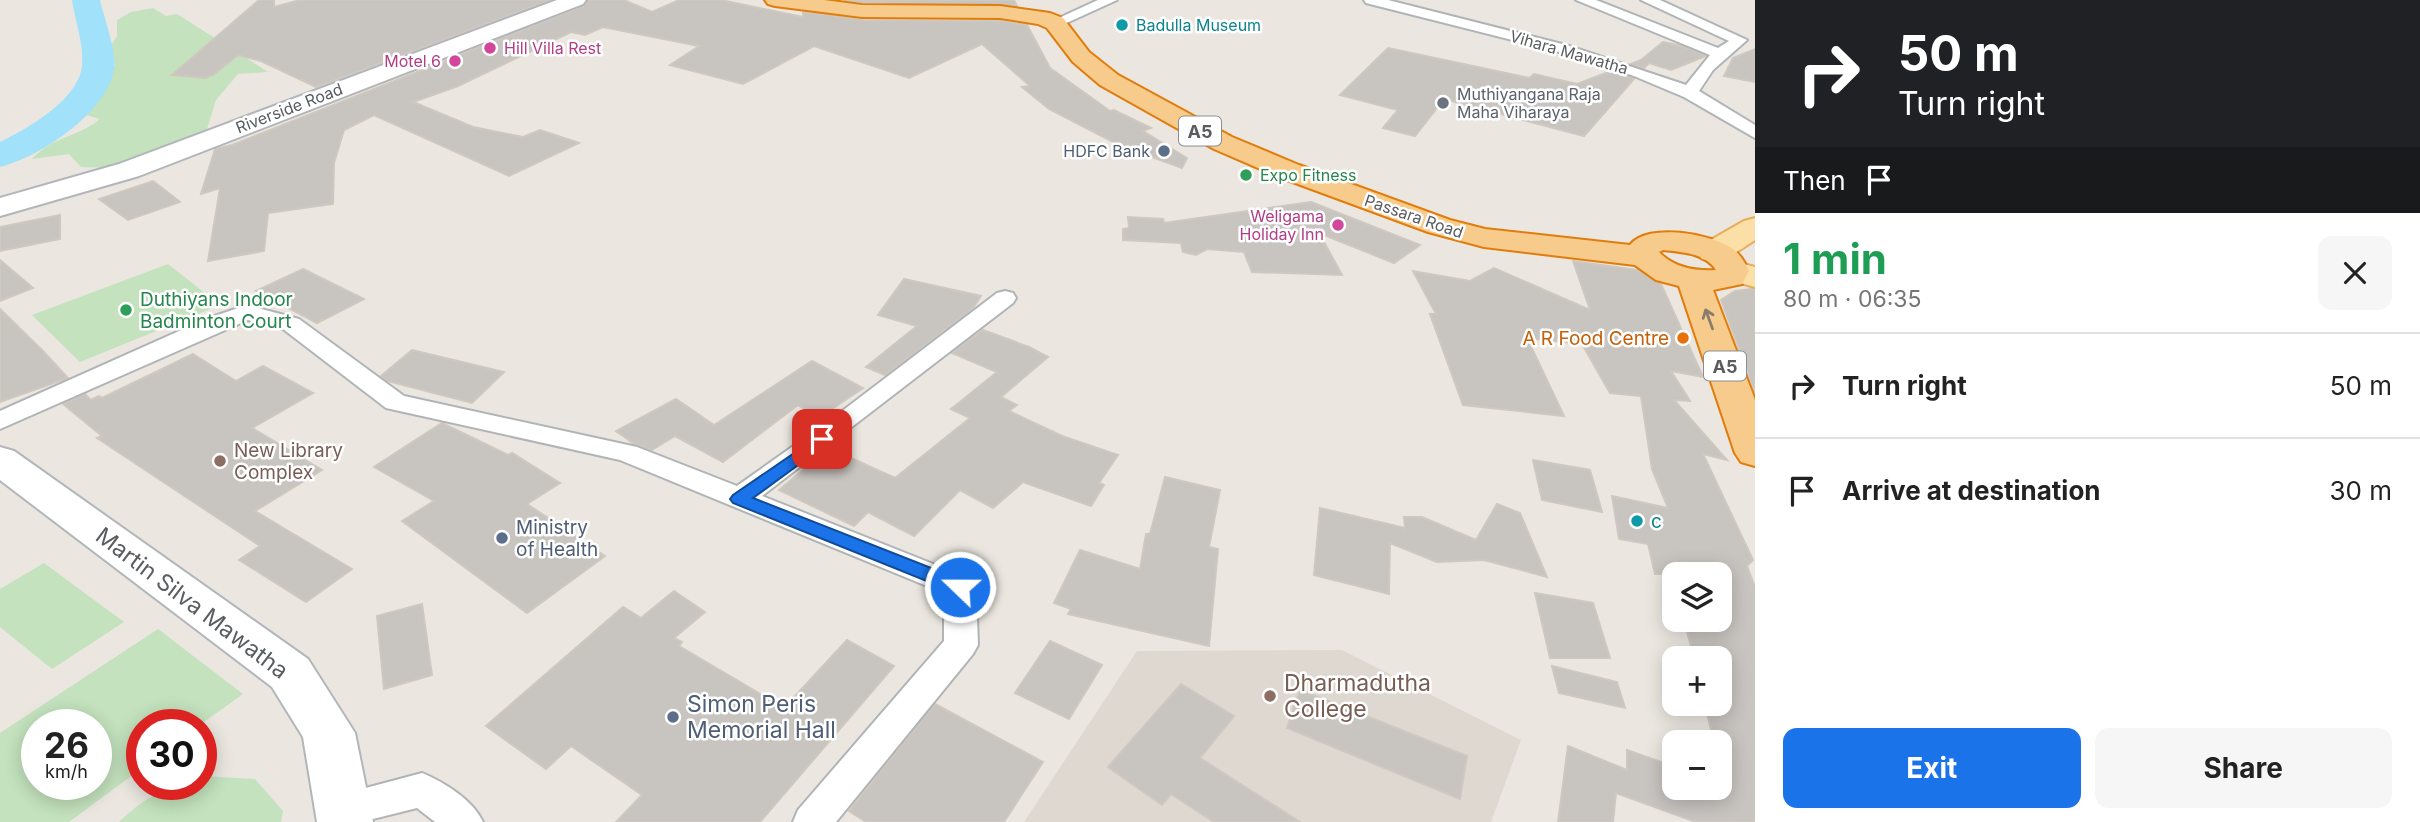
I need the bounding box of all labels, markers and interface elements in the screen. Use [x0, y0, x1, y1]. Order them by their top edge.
place label: Badulla Museum [1136, 15, 1261, 35]
marker: Badulla Museum [1114, 17, 1130, 33]
text: 50 m [1898, 24, 2019, 83]
street label: Vihara Mawatha [1508, 26, 1630, 78]
icon: right [1783, 28, 1874, 119]
place label: Hill Villa Rest [504, 38, 601, 58]
marker: Hill Villa Rest [482, 40, 498, 56]
place label: Motel 6 [384, 51, 441, 71]
marker: Motel 6 [447, 53, 463, 69]
street label: Riverside Road [233, 78, 345, 138]
place label: Muthiyangana Raja Maha Viharaya [1457, 84, 1601, 122]
text: Turn right [1898, 84, 2045, 123]
marker: Muthiyangana Raja Maha Viharaya [1435, 95, 1451, 111]
road number: A5 [1179, 116, 1221, 146]
place label: HDFC Bank [1063, 141, 1150, 161]
marker: HDFC Bank [1156, 143, 1172, 159]
icon: arrive [1860, 161, 1898, 199]
place label: Expo Fitness [1260, 165, 1356, 185]
text: Then [1783, 165, 1846, 196]
marker: Expo Fitness [1238, 167, 1254, 183]
street label: Passara Road [1362, 190, 1466, 242]
place label: Weligama Holiday Inn [1240, 206, 1324, 244]
marker: Weligama Holiday Inn [1330, 217, 1346, 233]
text: 1 min [1783, 233, 1887, 284]
button: close [2318, 236, 2392, 310]
text: 80 m · 06:35 [1783, 285, 1922, 313]
place label: Duthiyans Indoor Badminton Court [140, 288, 293, 333]
marker: Duthiyans Indoor Badminton Court [118, 302, 134, 318]
one-way arrow [1702, 308, 1714, 330]
place label: A R Food Centre [1522, 327, 1669, 350]
marker: A R Food Centre [1675, 330, 1691, 346]
road number: A5 [1704, 352, 1746, 380]
icon: right [1783, 367, 1821, 405]
text: Turn right [1842, 370, 1967, 401]
text: 50 m [2330, 370, 2392, 401]
pin [792, 409, 852, 469]
icon: arrive [803, 420, 841, 458]
place label: New Library Complex [234, 439, 343, 484]
marker: New Library Complex [212, 453, 228, 469]
icon: arrive [1783, 472, 1821, 510]
text: Arrive at destination [1842, 475, 2101, 506]
text: 30 m [2329, 475, 2392, 506]
place label: c [1651, 510, 1662, 533]
marker: c [1629, 513, 1645, 529]
place label: Ministry of Health [516, 516, 598, 561]
street label: Martin Silva Mawatha [90, 522, 294, 684]
marker: Ministry of Health [494, 530, 510, 546]
position arrow [923, 550, 997, 624]
map controls [1662, 562, 1732, 800]
button: layers [1662, 562, 1732, 632]
button: + [1662, 646, 1732, 716]
place label: Dharmadutha College [1284, 669, 1431, 723]
marker: Dharmadutha College [1262, 688, 1278, 704]
place label: Simon Peris Memorial Hall [687, 690, 836, 744]
speed limit sign: 30 [126, 709, 217, 800]
marker: Simon Peris Memorial Hall [665, 709, 681, 725]
text: 26 [44, 724, 89, 766]
button: Exit [1783, 728, 2081, 808]
button: Share [2095, 728, 2392, 808]
button: − [1662, 730, 1732, 800]
text: km/h [45, 761, 88, 782]

